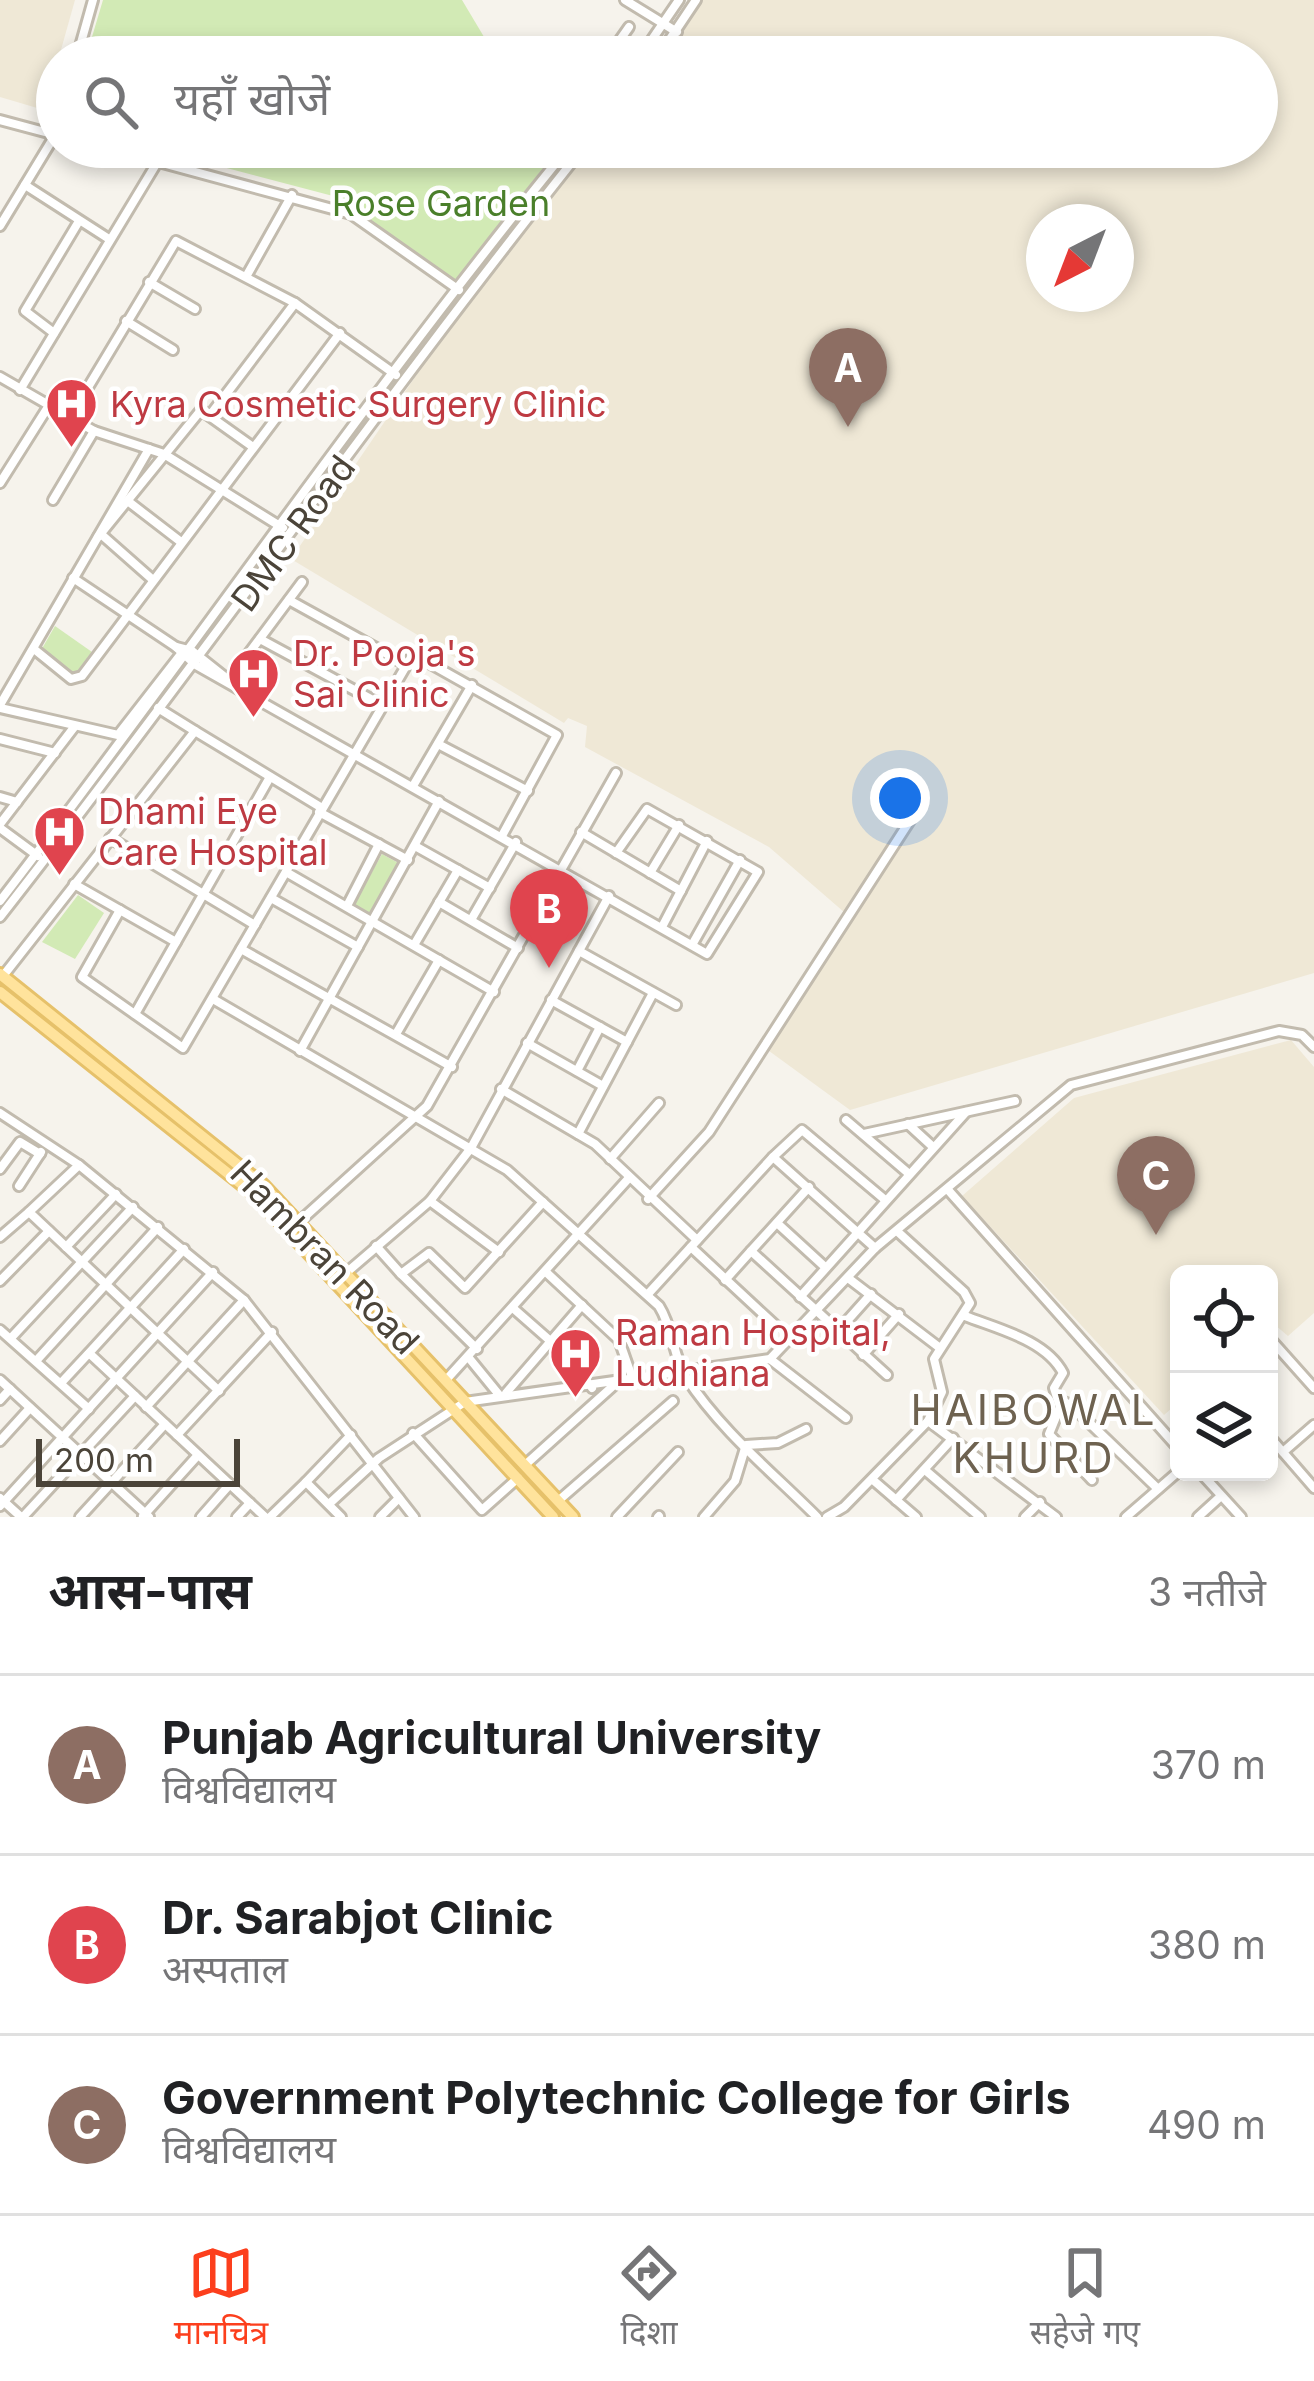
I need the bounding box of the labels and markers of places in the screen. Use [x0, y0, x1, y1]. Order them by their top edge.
pin: A [809, 328, 887, 427]
hospital icon: Kyra Cosmetic Surgery Clinic [43, 376, 99, 450]
place label: Kyra Cosmetic Surgery Clinic [110, 382, 607, 426]
place label: Dr. Pooja's Sai Clinic [293, 631, 475, 716]
hospital icon: Dr. Pooja's Sai Clinic [226, 646, 282, 720]
place label: Dhami Eye Care Hospital [98, 789, 328, 874]
hospital icon: Dhami Eye Care Hospital [31, 804, 87, 878]
pin: B [510, 869, 588, 968]
pin: C [1117, 1136, 1195, 1235]
place label: Raman Hospital, Ludhiana [615, 1310, 891, 1395]
hospital icon: Raman Hospital, Ludhiana [548, 1325, 604, 1399]

